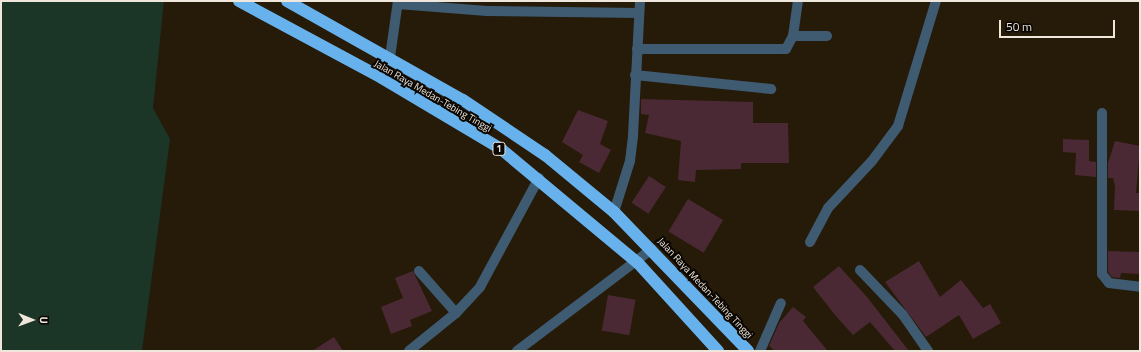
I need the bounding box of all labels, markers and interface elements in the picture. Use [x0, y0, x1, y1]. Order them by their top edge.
scale bar [1001, 12, 1117, 38]
text: 50 m [1006, 17, 1032, 36]
street label: Jalan Raya Medan-Tebing Tinggi [372, 57, 494, 135]
road number: 1 [492, 142, 506, 156]
street label: Jalan Raya Medan-Tebing Tinggi [655, 235, 755, 341]
north arrow [12, 300, 52, 340]
text: U [36, 316, 52, 324]

